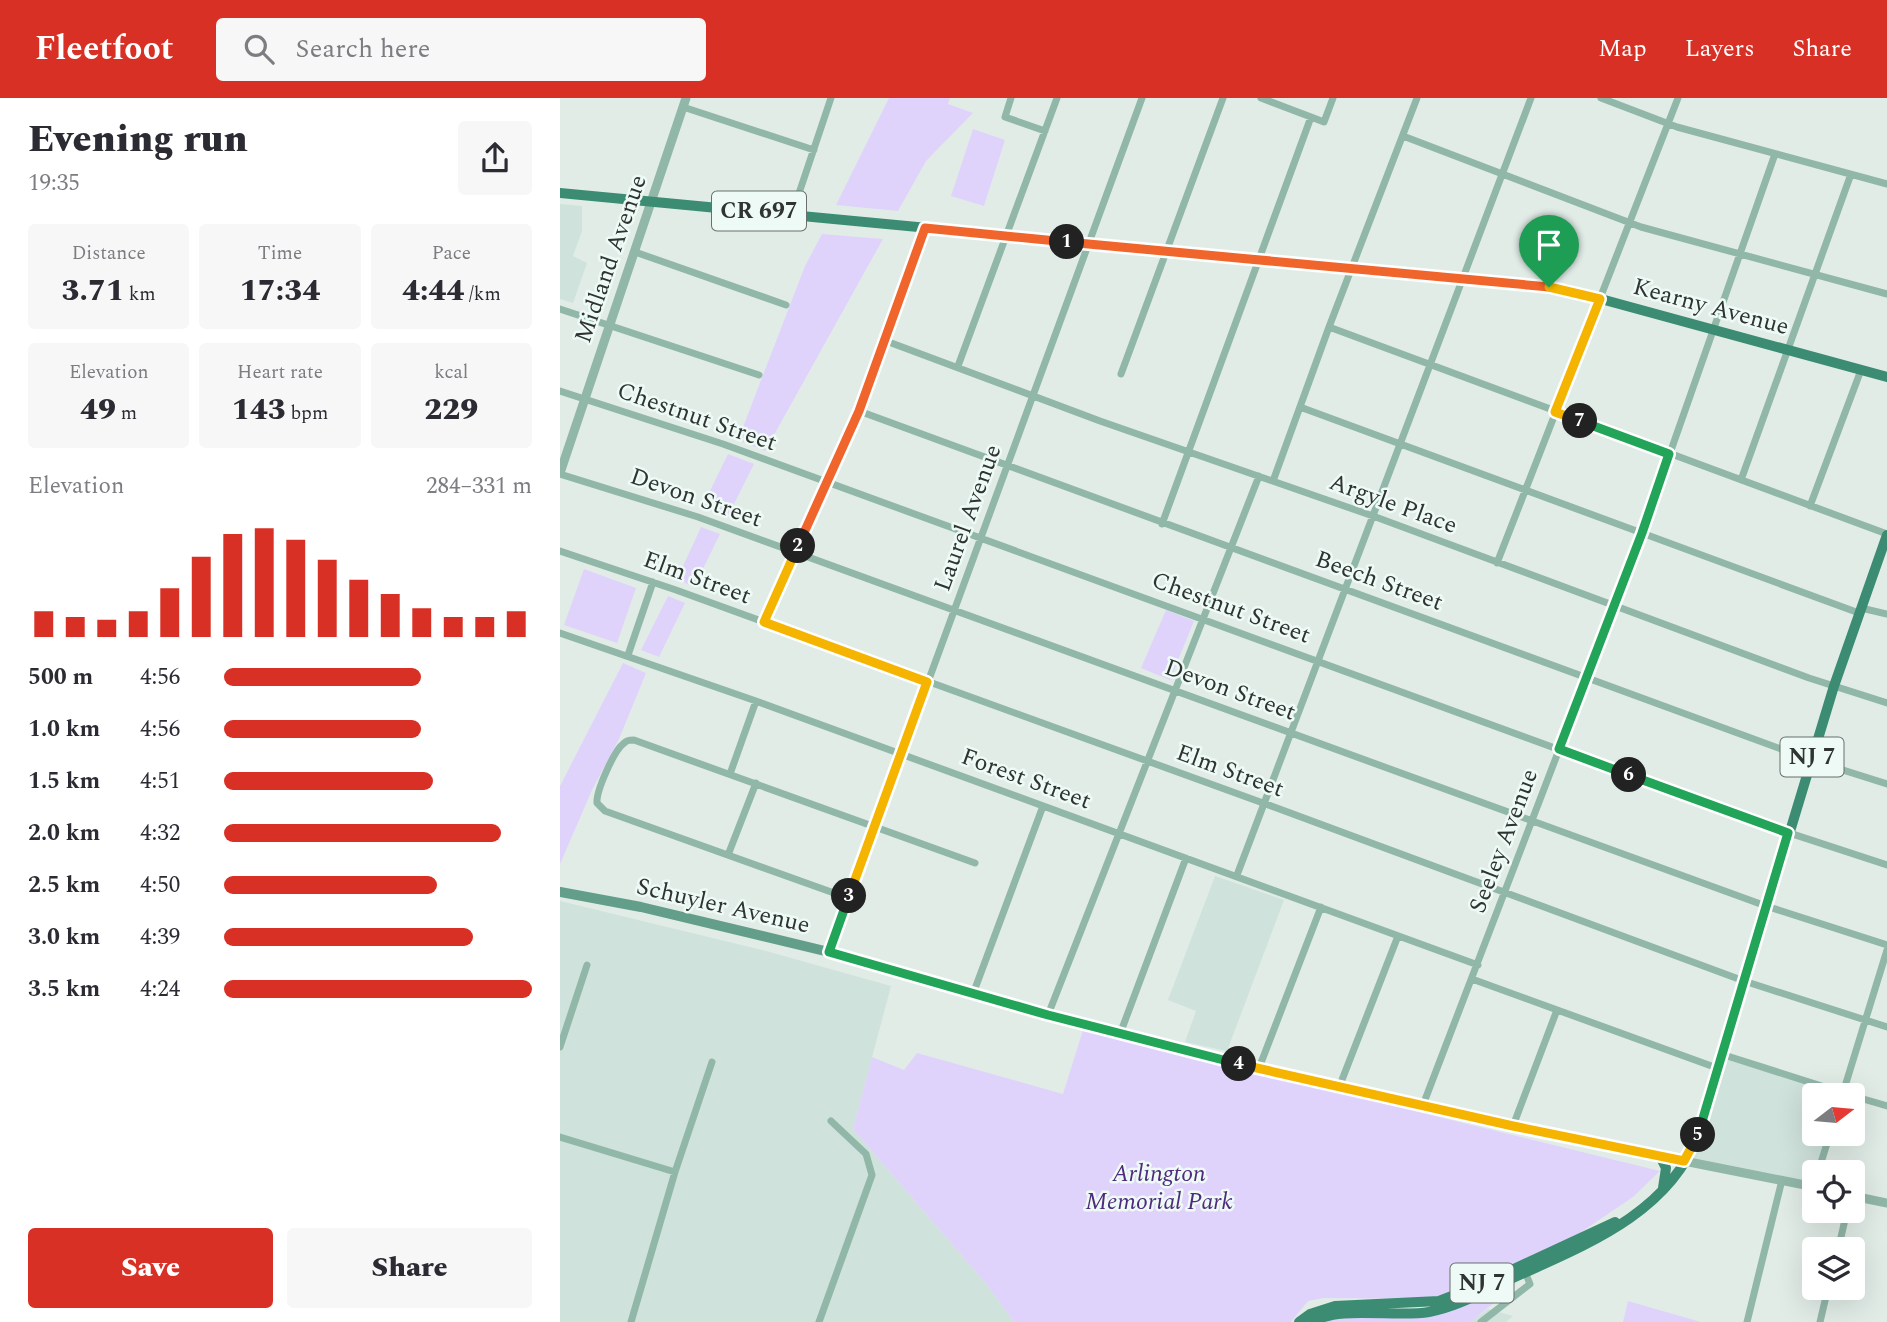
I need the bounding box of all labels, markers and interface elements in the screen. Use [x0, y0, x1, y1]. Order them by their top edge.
search box [216, 18, 706, 81]
text: Fleetfoot [35, 24, 174, 74]
text: Search here [296, 29, 430, 69]
icon: search [240, 30, 278, 68]
text: Map [1598, 31, 1647, 67]
text: Layers [1685, 31, 1755, 67]
text: Share [1793, 31, 1852, 67]
text: Evening run [28, 111, 248, 169]
button: share [458, 121, 532, 195]
text: 19:35 [28, 166, 80, 201]
street label: Midland Avenue [565, 170, 657, 348]
road number: CR 697 [712, 192, 806, 230]
pin [1519, 215, 1579, 287]
pin: 1 [1050, 225, 1084, 260]
icon: arrive [1530, 226, 1568, 264]
text: 1 [1061, 227, 1072, 256]
text: Distance [72, 239, 146, 268]
text: Time [258, 239, 302, 268]
text: Pace [432, 239, 471, 268]
text: 3.71 [62, 268, 124, 314]
text: 17:34 [240, 268, 320, 314]
text: 4:44 [402, 268, 464, 314]
street label: Kearny Avenue [1629, 269, 1793, 345]
text: km [124, 280, 156, 309]
text: /km [464, 280, 501, 309]
text: Elevation [69, 358, 148, 387]
text: Heart rate [237, 358, 323, 387]
text: kcal [434, 358, 468, 387]
street label: Chestnut Street [612, 373, 782, 461]
text: 49 [80, 387, 116, 433]
text: 143 [232, 387, 286, 433]
text: 229 [424, 387, 478, 433]
text: m [116, 399, 137, 428]
text: bpm [286, 399, 328, 428]
pin: 7 [1562, 404, 1598, 438]
text: 7 [1574, 406, 1585, 435]
street label: Laurel Avenue [925, 440, 1011, 596]
street label: Devon Street [625, 459, 767, 537]
street label: Argyle Place [1324, 464, 1462, 544]
text: Elevation [28, 469, 124, 504]
text: 284–331 m [426, 469, 532, 504]
pin: 2 [780, 528, 816, 564]
text: 2 [792, 531, 803, 560]
street label: Beech Street [1310, 541, 1448, 621]
street label: Elm Street [638, 542, 756, 614]
street label: Chestnut Street [1146, 563, 1316, 653]
street label: Devon Street [1159, 650, 1301, 730]
text: 500 m [28, 660, 93, 695]
text: 4:56 [140, 660, 180, 695]
text: 1.0 km [28, 712, 100, 747]
text: 4:56 [140, 712, 180, 747]
street label: Elm Street [1171, 735, 1289, 807]
road number: NJ 7 [1780, 737, 1844, 776]
street label: Forest Street [956, 739, 1096, 819]
pin: 6 [1612, 758, 1646, 792]
text: 6 [1623, 760, 1634, 789]
text: 1.5 km [28, 764, 100, 799]
text: 4:51 [140, 764, 180, 799]
street label: Seeley Avenue [1460, 764, 1548, 918]
text: 2.0 km [28, 816, 100, 851]
text: 4:32 [140, 816, 180, 851]
text: 2.5 km [28, 868, 100, 903]
text: 4:50 [140, 868, 180, 903]
street label: Schuyler Avenue [633, 869, 813, 943]
pin: 3 [832, 878, 866, 914]
text: 3 [843, 881, 854, 910]
text: 3.0 km [28, 920, 100, 955]
text: 4:39 [140, 920, 180, 955]
text: 3.5 km [28, 972, 100, 1007]
text: 4:24 [140, 972, 180, 1007]
pin: 4 [1222, 1046, 1256, 1082]
text: 4 [1233, 1049, 1244, 1078]
north arrow [1802, 1083, 1866, 1146]
map controls [1802, 1083, 1865, 1300]
pin: 5 [1680, 1118, 1716, 1152]
text: 5 [1692, 1120, 1703, 1149]
park label: Arlington Memorial Park [1085, 1156, 1233, 1220]
button: locate [1802, 1160, 1865, 1223]
button: Save [28, 1228, 273, 1308]
button: Share [287, 1228, 532, 1308]
button: layers [1802, 1237, 1865, 1300]
road number: NJ 7 [1450, 1264, 1514, 1302]

